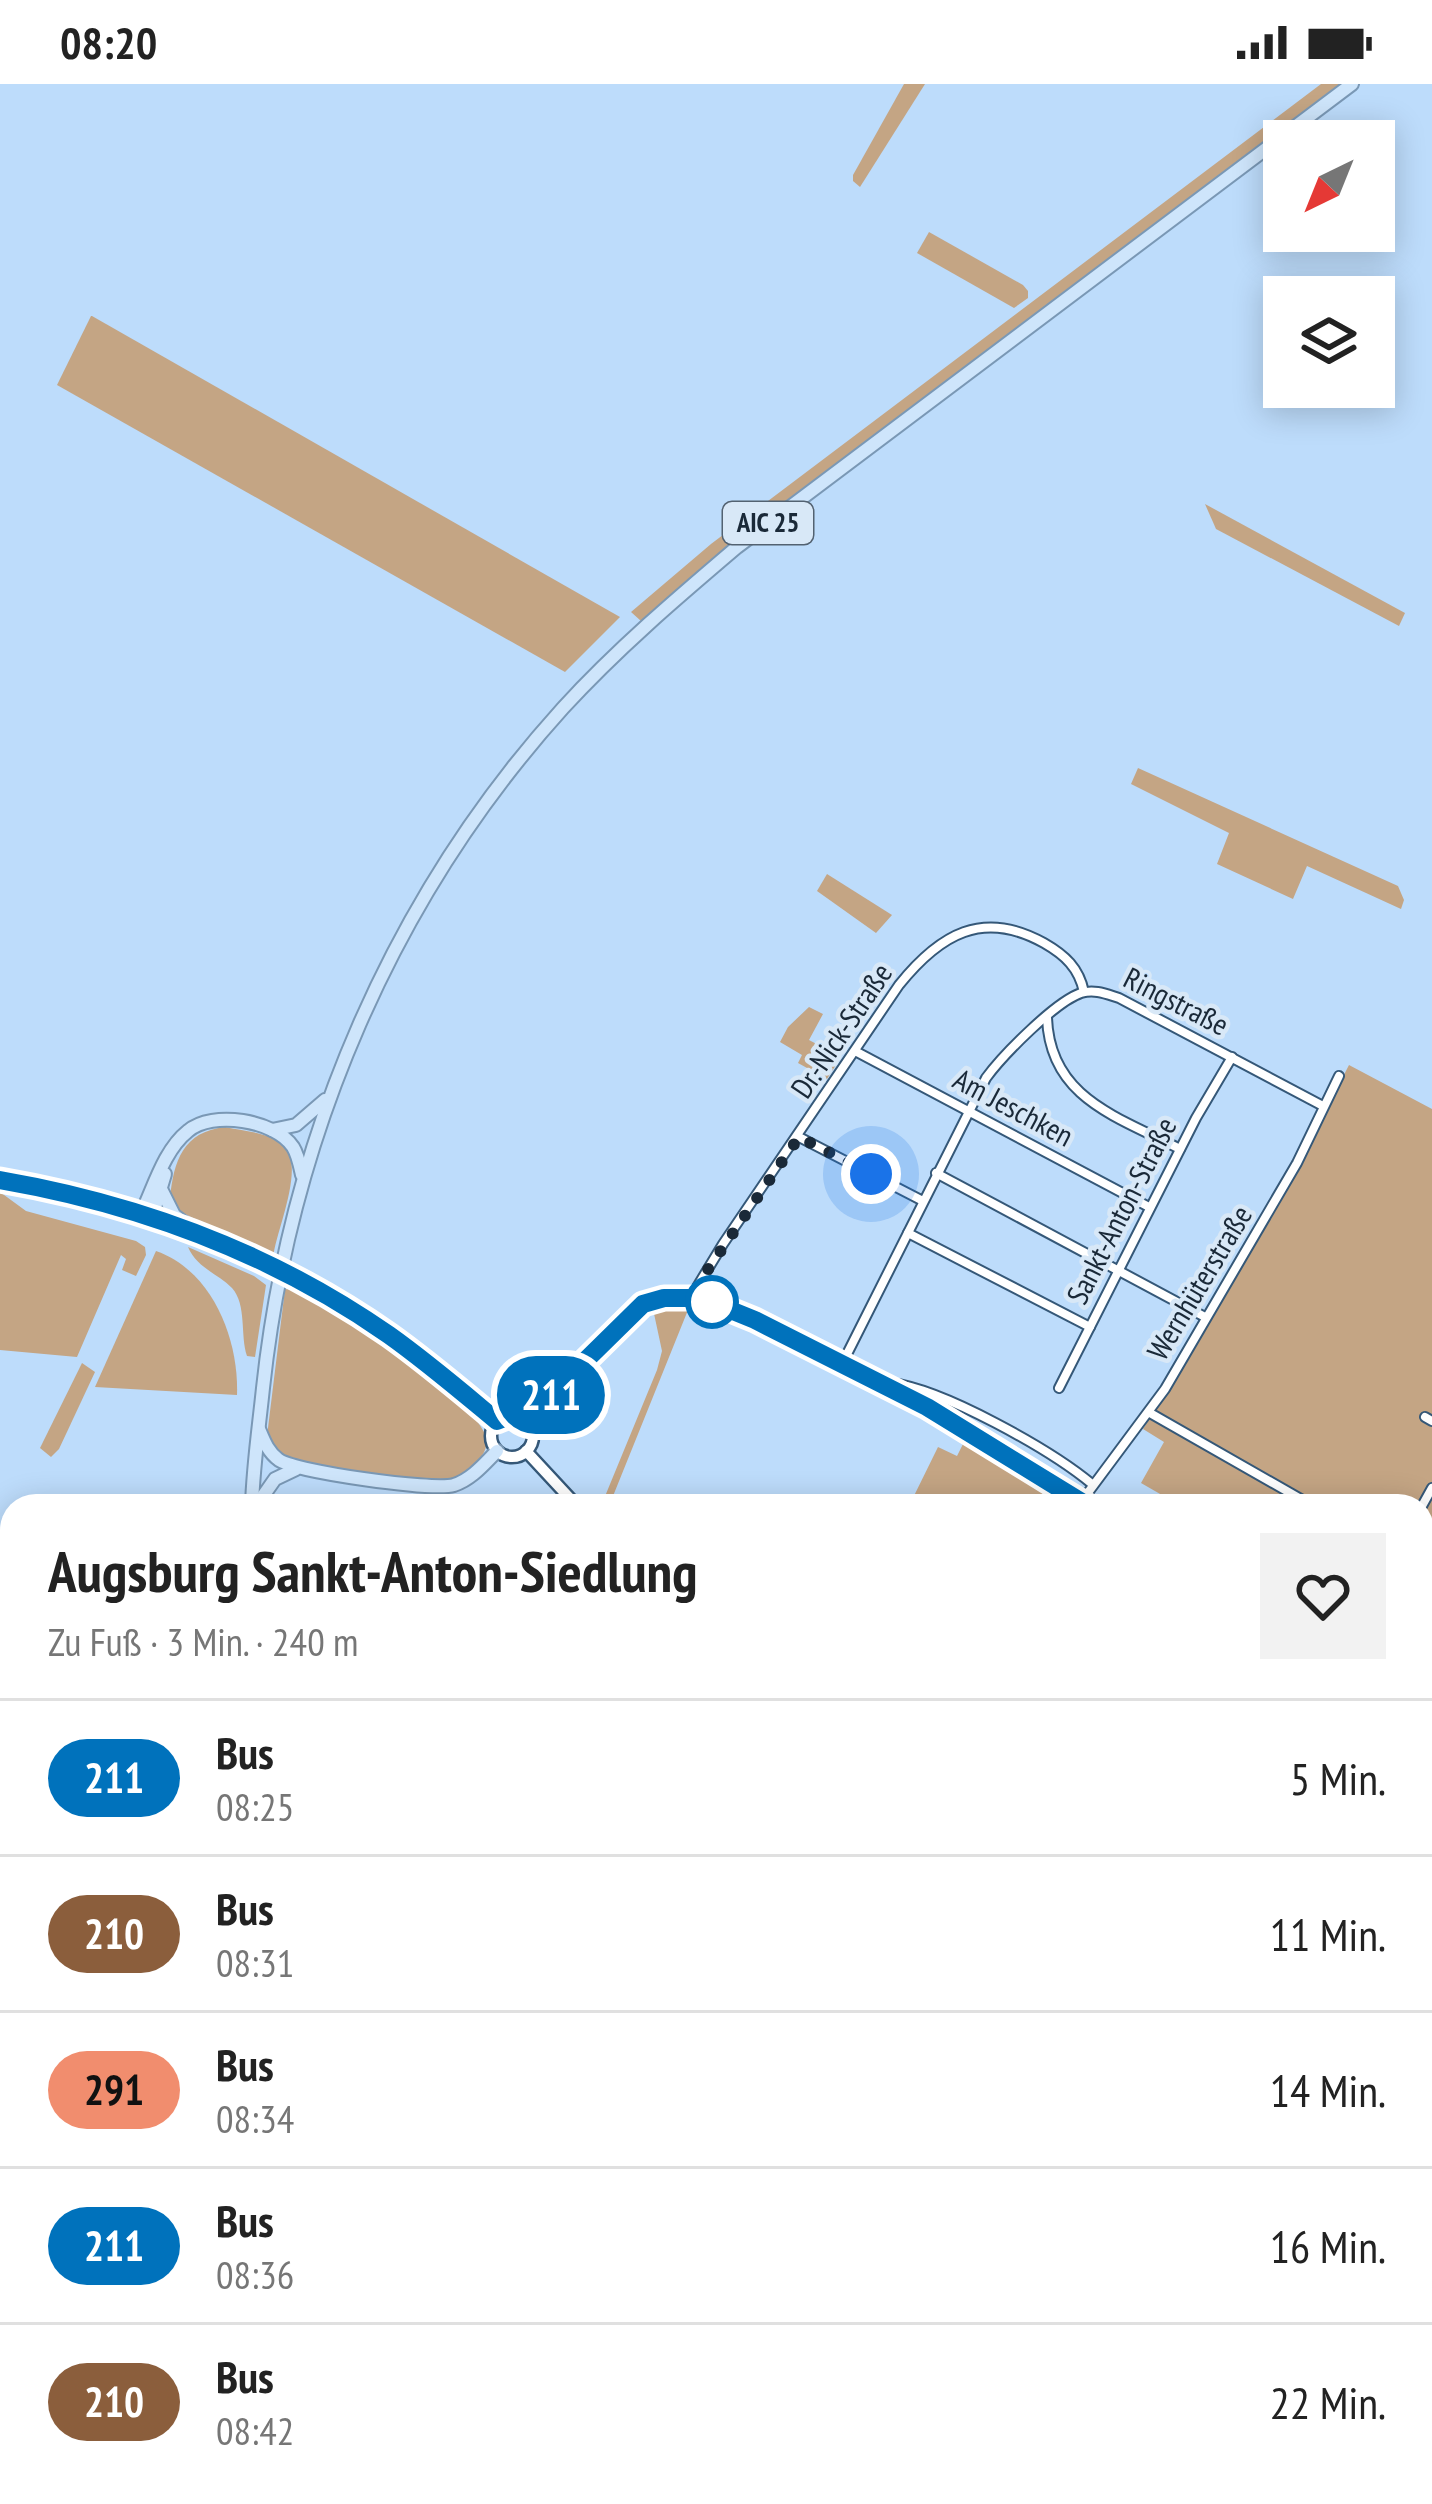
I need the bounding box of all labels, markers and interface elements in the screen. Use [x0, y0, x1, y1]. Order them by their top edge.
text: 08:20 [60, 13, 157, 71]
north arrow [1263, 120, 1395, 252]
map controls [1263, 120, 1395, 408]
button: layers [1263, 276, 1395, 408]
road number: AIC 25 [723, 502, 813, 544]
street label: Dr.-Nick-Straße [781, 955, 900, 1105]
street label: Ringstraße [1118, 958, 1236, 1044]
street label: Am Jeschken [947, 1059, 1081, 1155]
street label: Sankt-Anton-Straße [1057, 1110, 1184, 1310]
your location [841, 1144, 901, 1204]
street label: Wernhüterstraße [1137, 1198, 1260, 1367]
unlabelled marker [687, 1277, 737, 1327]
line badge: 211 [482, 1356, 620, 1434]
text: 211 [521, 1367, 581, 1422]
button: heart [1260, 1533, 1386, 1659]
text: Augsburg Sankt-Anton-Siedlung [48, 1534, 697, 1608]
text: Zu Fuß · 3 Min. · 240 m [48, 1616, 358, 1667]
text: Bus [216, 1723, 274, 1781]
text: 5 Min. [1290, 1749, 1386, 1807]
text: 211 [84, 1750, 144, 1805]
text: 08:25 [216, 1781, 294, 1832]
text: Bus [216, 1879, 274, 1937]
text: 11 Min. [1270, 1905, 1386, 1963]
text: 210 [84, 1906, 144, 1961]
text: 08:31 [216, 1937, 294, 1988]
text: Bus [216, 2035, 274, 2093]
text: 14 Min. [1270, 2061, 1386, 2119]
text: 291 [84, 2062, 144, 2117]
text: 08:34 [216, 2093, 294, 2144]
text: Bus [216, 2191, 274, 2249]
text: 16 Min. [1270, 2217, 1386, 2275]
text: 211 [84, 2218, 144, 2273]
text: 08:36 [216, 2249, 294, 2300]
text: Bus [216, 2347, 274, 2405]
text: 22 Min. [1270, 2373, 1386, 2431]
text: 210 [84, 2374, 144, 2429]
text: 08:42 [216, 2405, 294, 2456]

